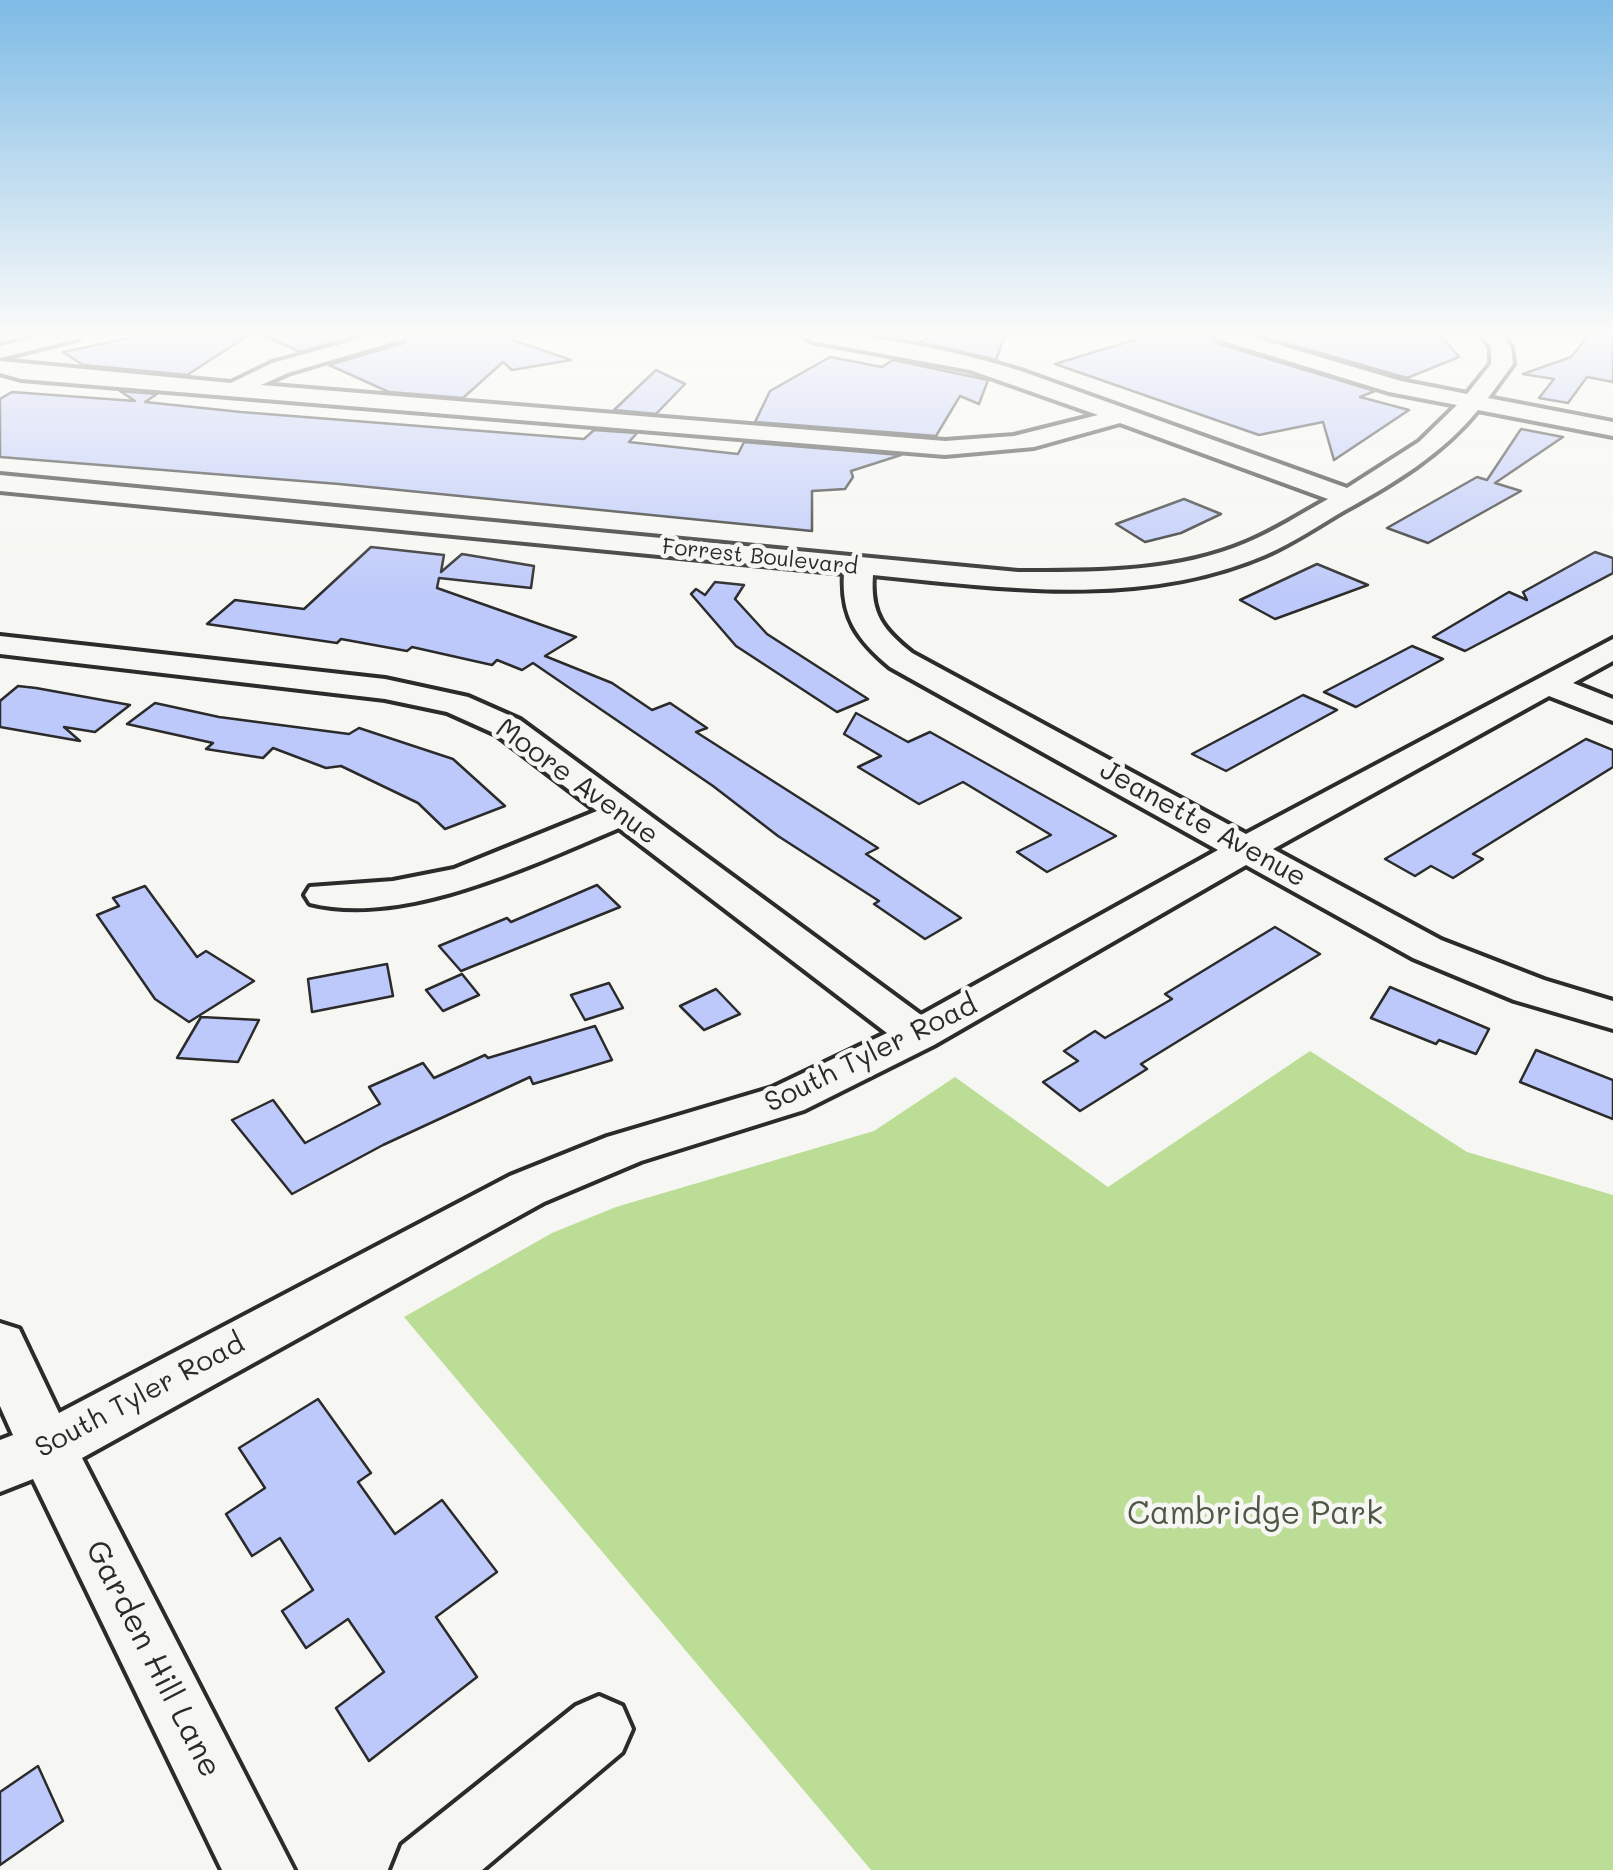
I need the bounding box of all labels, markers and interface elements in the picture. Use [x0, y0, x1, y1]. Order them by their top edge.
street label: Forrest Boulevard [661, 534, 859, 580]
street label: Moore Avenue [489, 712, 665, 852]
street label: Jeanette Avenue [1094, 753, 1312, 895]
street label: South Tyler Road [759, 988, 983, 1120]
street label: South Tyler Road [30, 1327, 250, 1465]
park label: Cambridge Park [1127, 1495, 1383, 1533]
street label: Garden Hill Lane [77, 1534, 229, 1784]

